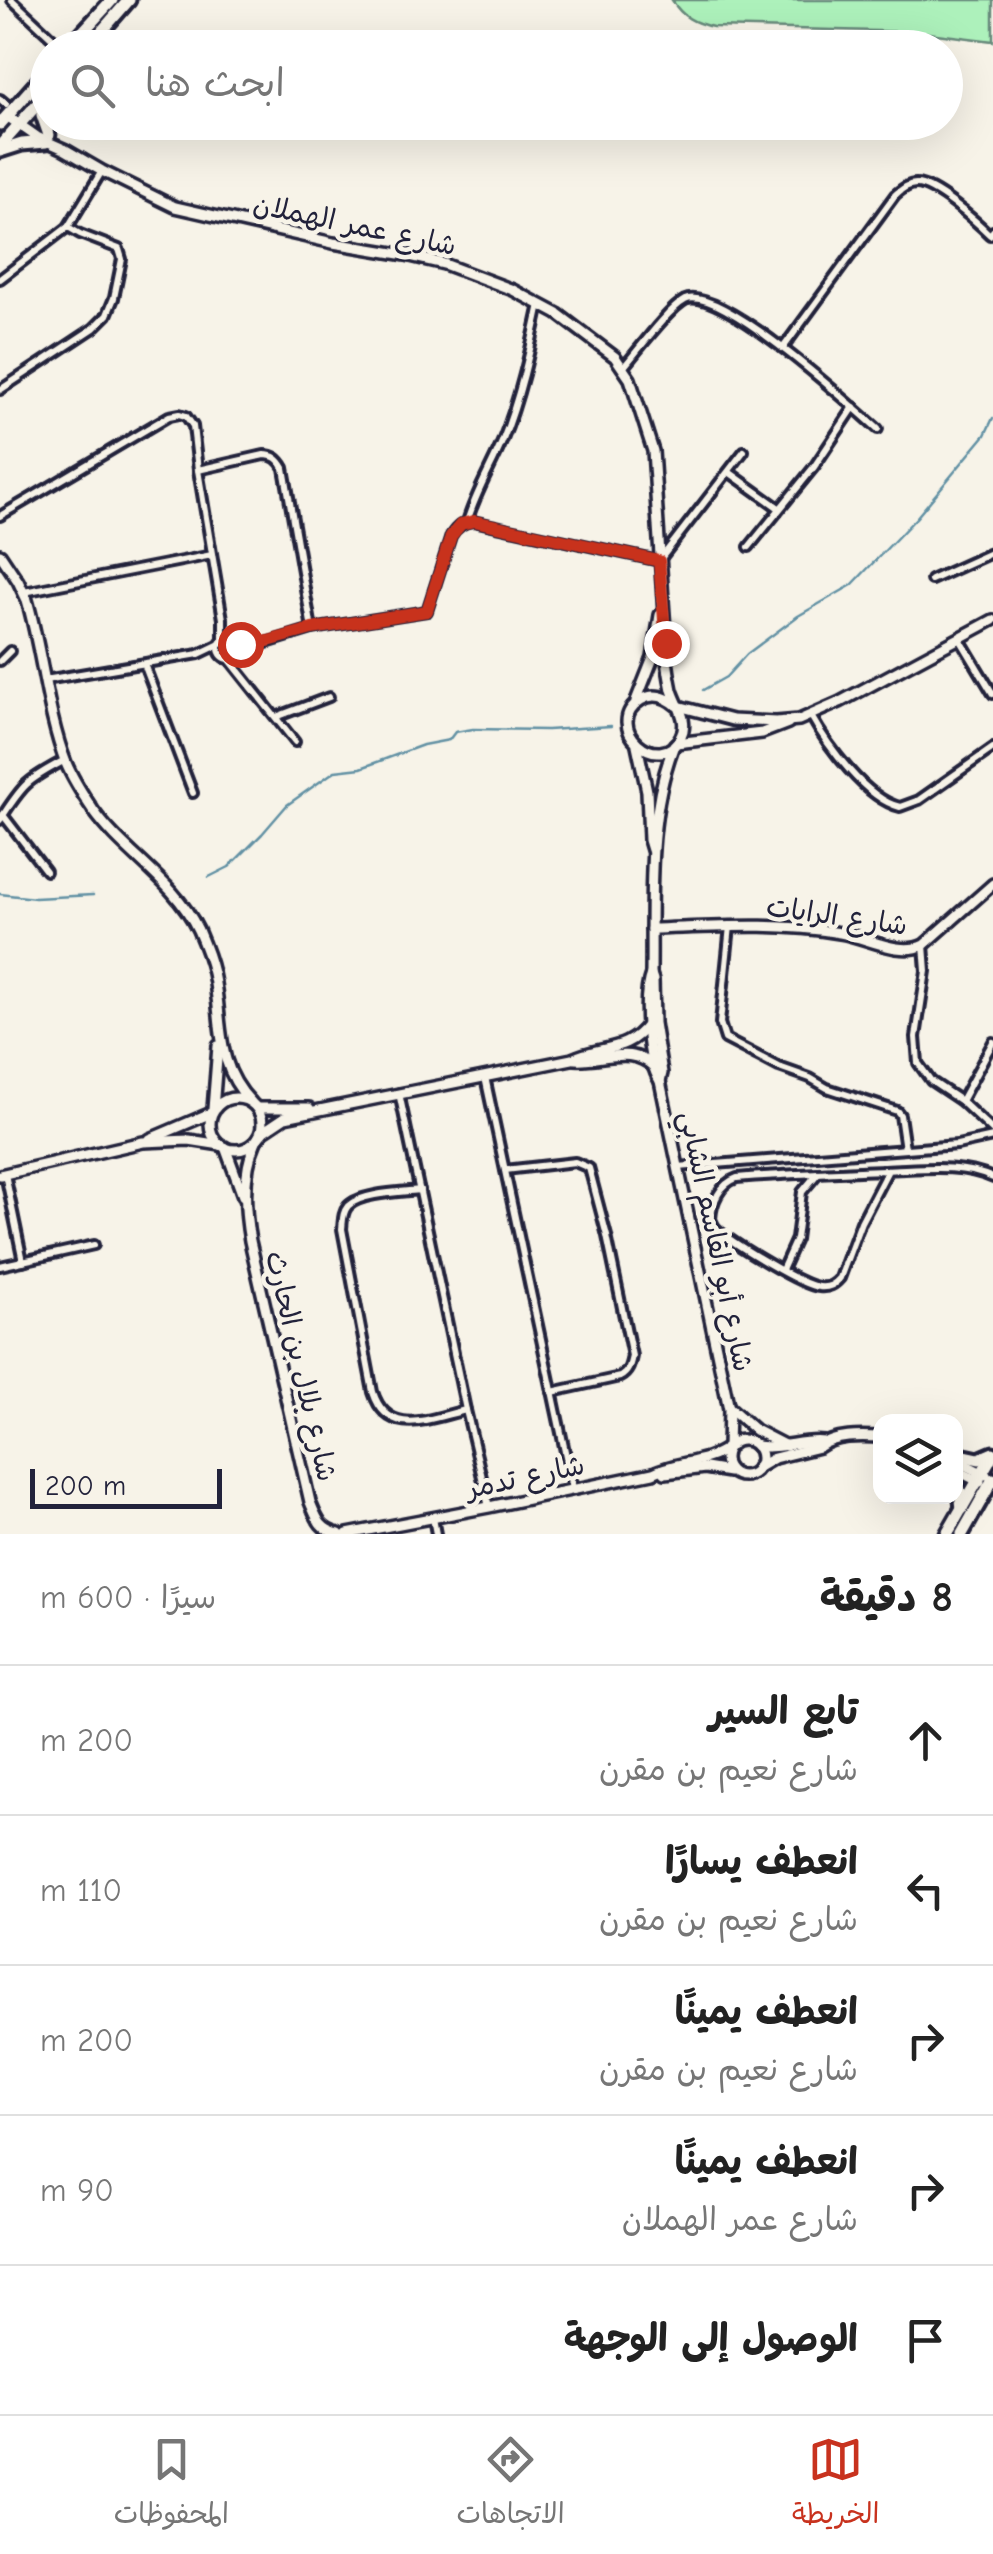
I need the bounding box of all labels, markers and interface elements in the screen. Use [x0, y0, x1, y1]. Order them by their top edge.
search box [30, 30, 963, 140]
icon: search [65, 58, 120, 113]
text: ابحث هنا [145, 62, 285, 106]
street label: شارع عمر الهملان [250, 188, 459, 265]
route end [644, 621, 690, 667]
route start [218, 622, 264, 668]
street label: شارع الرايات [764, 890, 909, 945]
street label: شارع أبو القاسم الشابي [665, 1108, 759, 1376]
street label: شارع بلال بن الحارث [256, 1248, 343, 1485]
map controls [873, 1414, 963, 1504]
button: layers [873, 1414, 963, 1504]
street label: شارع تدمر [461, 1449, 588, 1508]
scale bar [30, 1464, 222, 1508]
text: 200 m [45, 1470, 126, 1502]
text: 8 دقيقة [820, 1573, 953, 1622]
text: سيرًا · 600 m [40, 1579, 216, 1616]
text: تابع السير [709, 1690, 858, 1734]
icon: ahead [898, 1713, 953, 1768]
text: 200 m [40, 1722, 133, 1759]
text: شارع نعيم بن مقرن [599, 1751, 858, 1788]
text: انعطف يسارًا [665, 1840, 858, 1884]
icon: left [898, 1863, 953, 1918]
text: 110 m [40, 1872, 122, 1909]
text: شارع نعيم بن مقرن [599, 1901, 858, 1938]
text: انعطف يمينًا [675, 1990, 858, 2034]
icon: right [898, 2013, 953, 2068]
text: 200 m [40, 2022, 133, 2059]
text: شارع نعيم بن مقرن [599, 2051, 858, 2088]
text: انعطف يمينًا [675, 2140, 858, 2184]
icon: right [898, 2163, 953, 2218]
text: 90 m [40, 2172, 114, 2209]
text: شارع عمر الهملان [622, 2201, 858, 2238]
icon: arrive [898, 2313, 953, 2368]
text: الوصول إلى الوجهة [564, 2317, 858, 2361]
tab: المحفوظات [114, 2432, 229, 2538]
tab: الاتجاهات [456, 2432, 565, 2538]
tab: الخريطة [792, 2432, 879, 2538]

